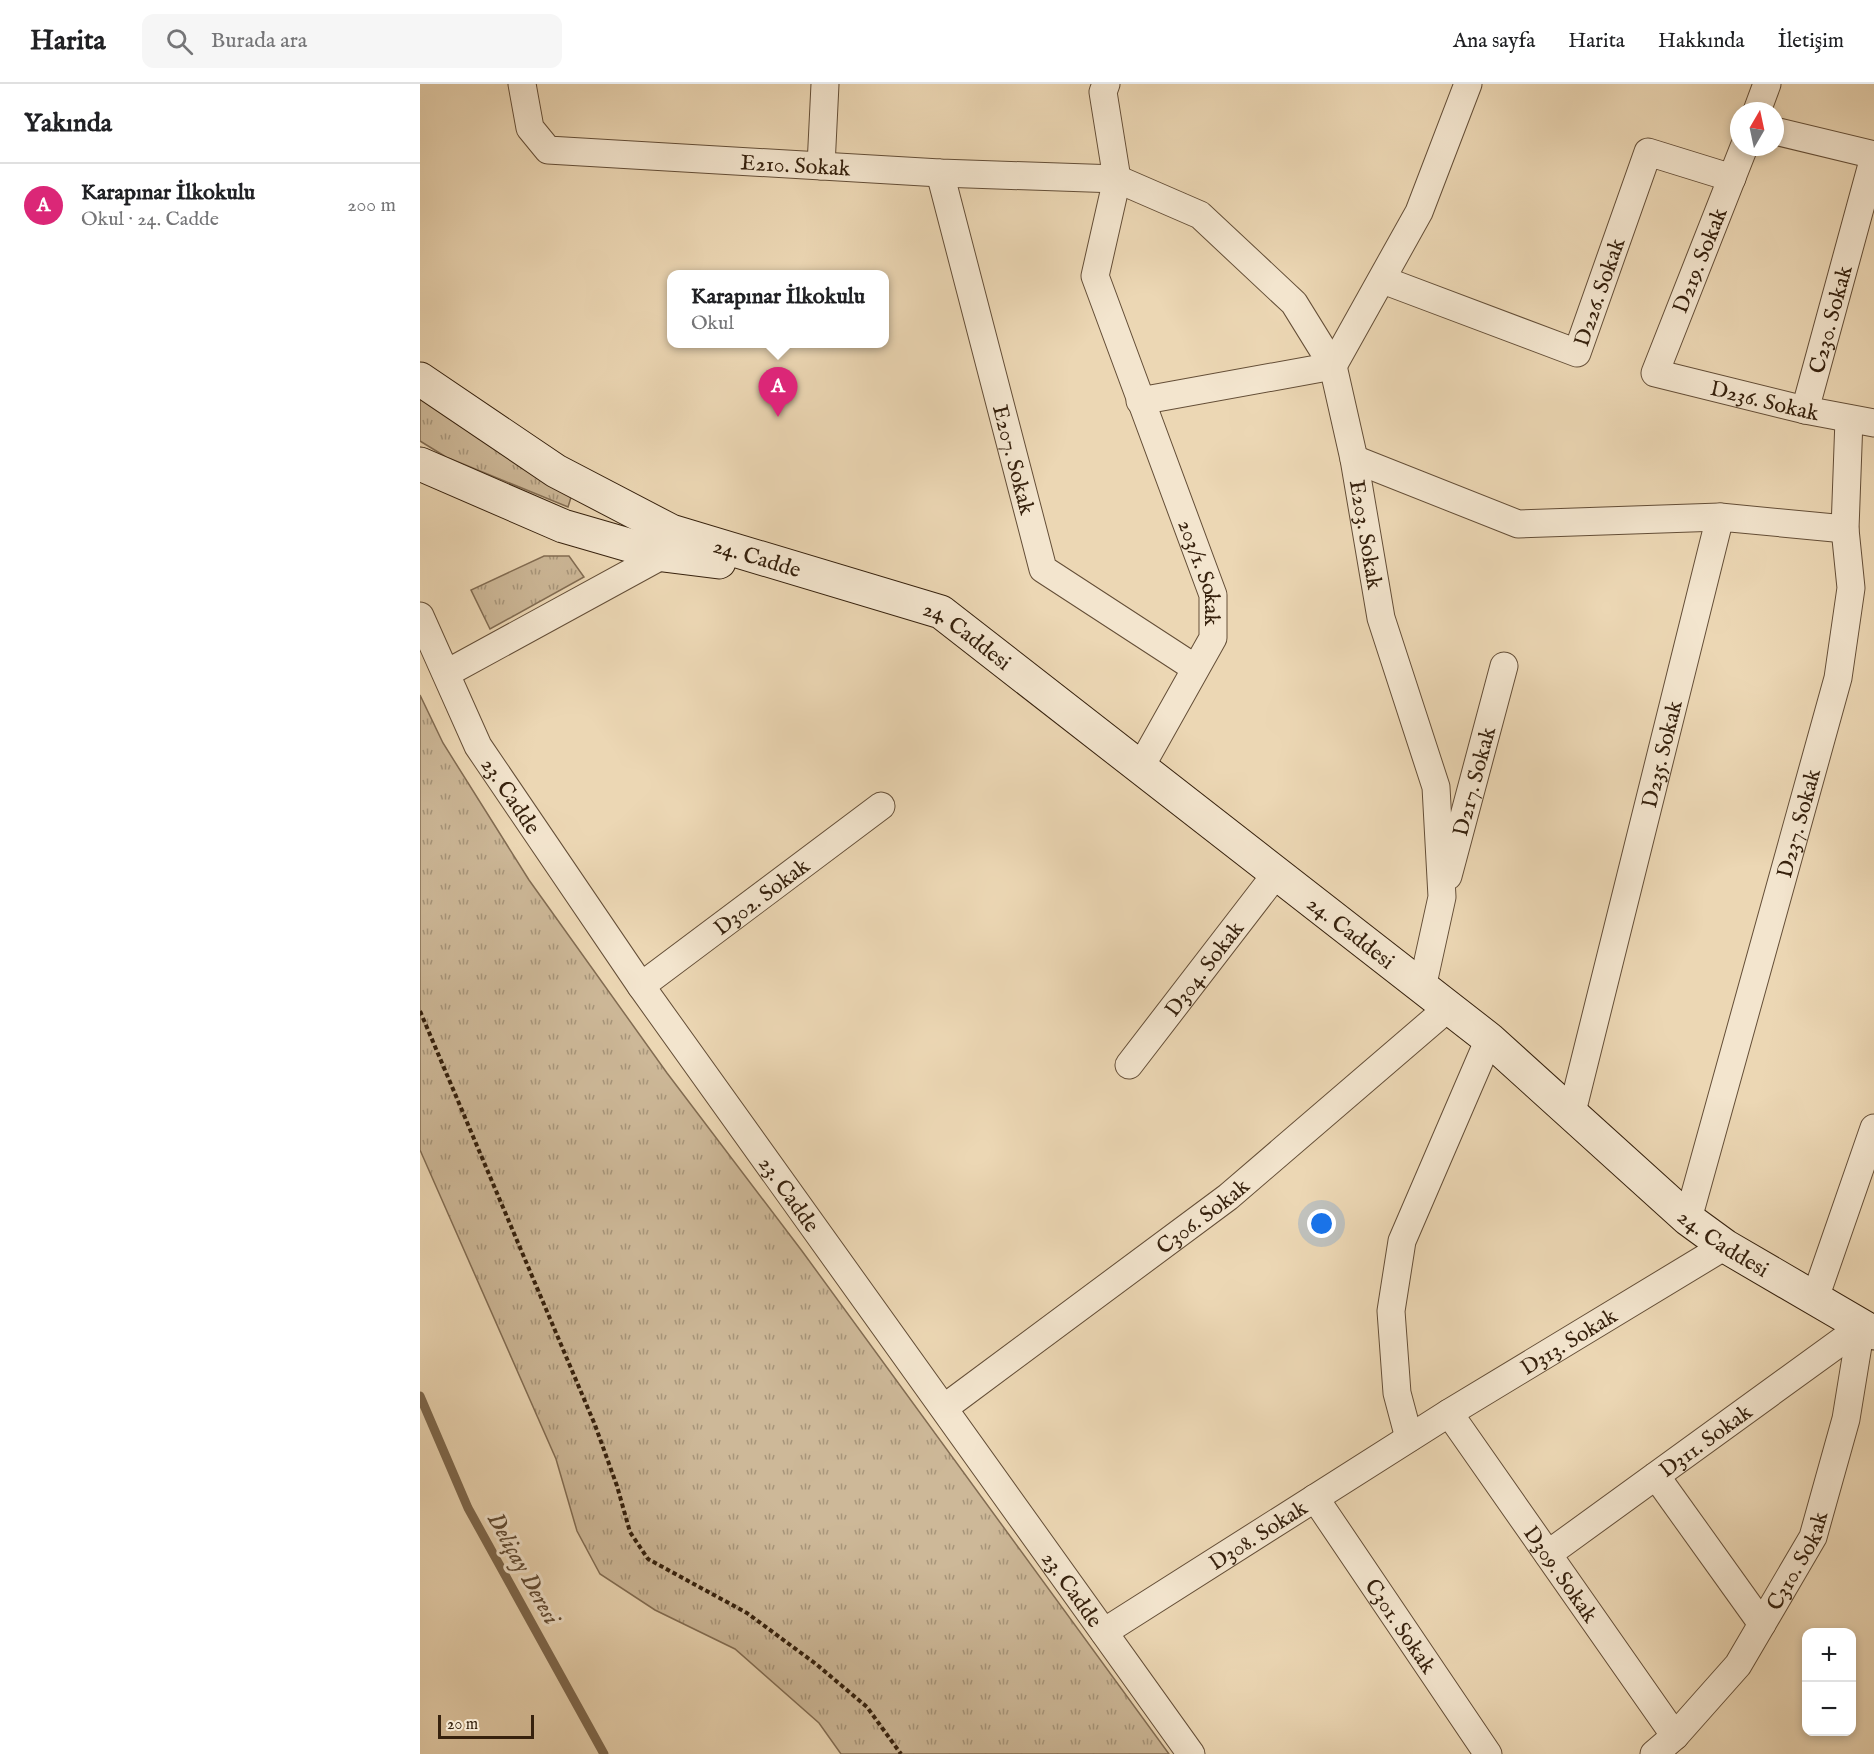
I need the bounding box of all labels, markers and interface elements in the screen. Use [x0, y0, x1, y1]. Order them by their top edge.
search box [142, 14, 562, 68]
text: Harita [30, 24, 106, 59]
icon: search [163, 25, 196, 58]
text: Burada ara [211, 27, 307, 55]
text: Ana sayfa [1453, 28, 1535, 55]
text: Harita [1568, 28, 1625, 55]
text: Hakkında [1658, 28, 1745, 55]
text: İletişim [1778, 28, 1844, 55]
north arrow [1730, 102, 1784, 156]
text: Yakında [24, 107, 112, 140]
street label: E210. Sokak [740, 149, 851, 184]
text: Karapınar İlkokulu [81, 179, 255, 207]
text: A [37, 193, 50, 218]
text: 200 m [347, 193, 396, 218]
street label: D219. Sokak [1667, 204, 1735, 318]
text: Okul · 24. Cadde [81, 207, 219, 232]
street label: D226. Sokak [1568, 234, 1633, 351]
street label: C230. Sokak [1804, 263, 1860, 377]
popup [667, 270, 889, 348]
text: Karapınar İlkokulu [691, 283, 865, 311]
text: Okul [691, 311, 734, 336]
pin: A [758, 368, 798, 417]
street label: D236. Sokak [1707, 375, 1821, 428]
street label: E207. Sokak [985, 402, 1040, 518]
street label: E203. Sokak [1342, 478, 1388, 592]
street label: 203/1. Sokak [1170, 516, 1225, 626]
street label: 24. Cadde [710, 532, 804, 585]
street label: 24. Caddesi [920, 595, 1016, 678]
street label: D235. Sokak [1636, 697, 1690, 811]
street label: D217. Sokak [1447, 724, 1503, 840]
street label: 23. Cadde [474, 753, 546, 840]
street label: D237. Sokak [1771, 765, 1828, 881]
street label: D302. Sokak [709, 852, 816, 943]
street label: 24. Caddesi [1301, 890, 1400, 976]
street label: D304. Sokak [1159, 916, 1251, 1023]
street label: 23. Cadde [751, 1151, 825, 1238]
street label: C306. Sokak [1151, 1173, 1256, 1262]
street label: 24. Caddesi [1671, 1204, 1774, 1285]
your location [1307, 1209, 1336, 1238]
street label: D313. Sokak [1516, 1303, 1623, 1382]
street label: D311. Sokak [1654, 1399, 1758, 1485]
street label: D308. Sokak [1204, 1494, 1313, 1578]
water label: Deliçay Deresi [479, 1507, 567, 1632]
street label: C310. Sokak [1761, 1508, 1836, 1616]
street label: D309. Sokak [1516, 1521, 1603, 1629]
street label: 23. Cadde [1034, 1547, 1108, 1634]
street label: C301. Sokak [1358, 1574, 1442, 1680]
map controls [1802, 1628, 1856, 1736]
button: + [1802, 1628, 1856, 1682]
button: − [1802, 1682, 1856, 1736]
scale bar [438, 1712, 534, 1740]
text: 20 m [447, 1715, 478, 1735]

